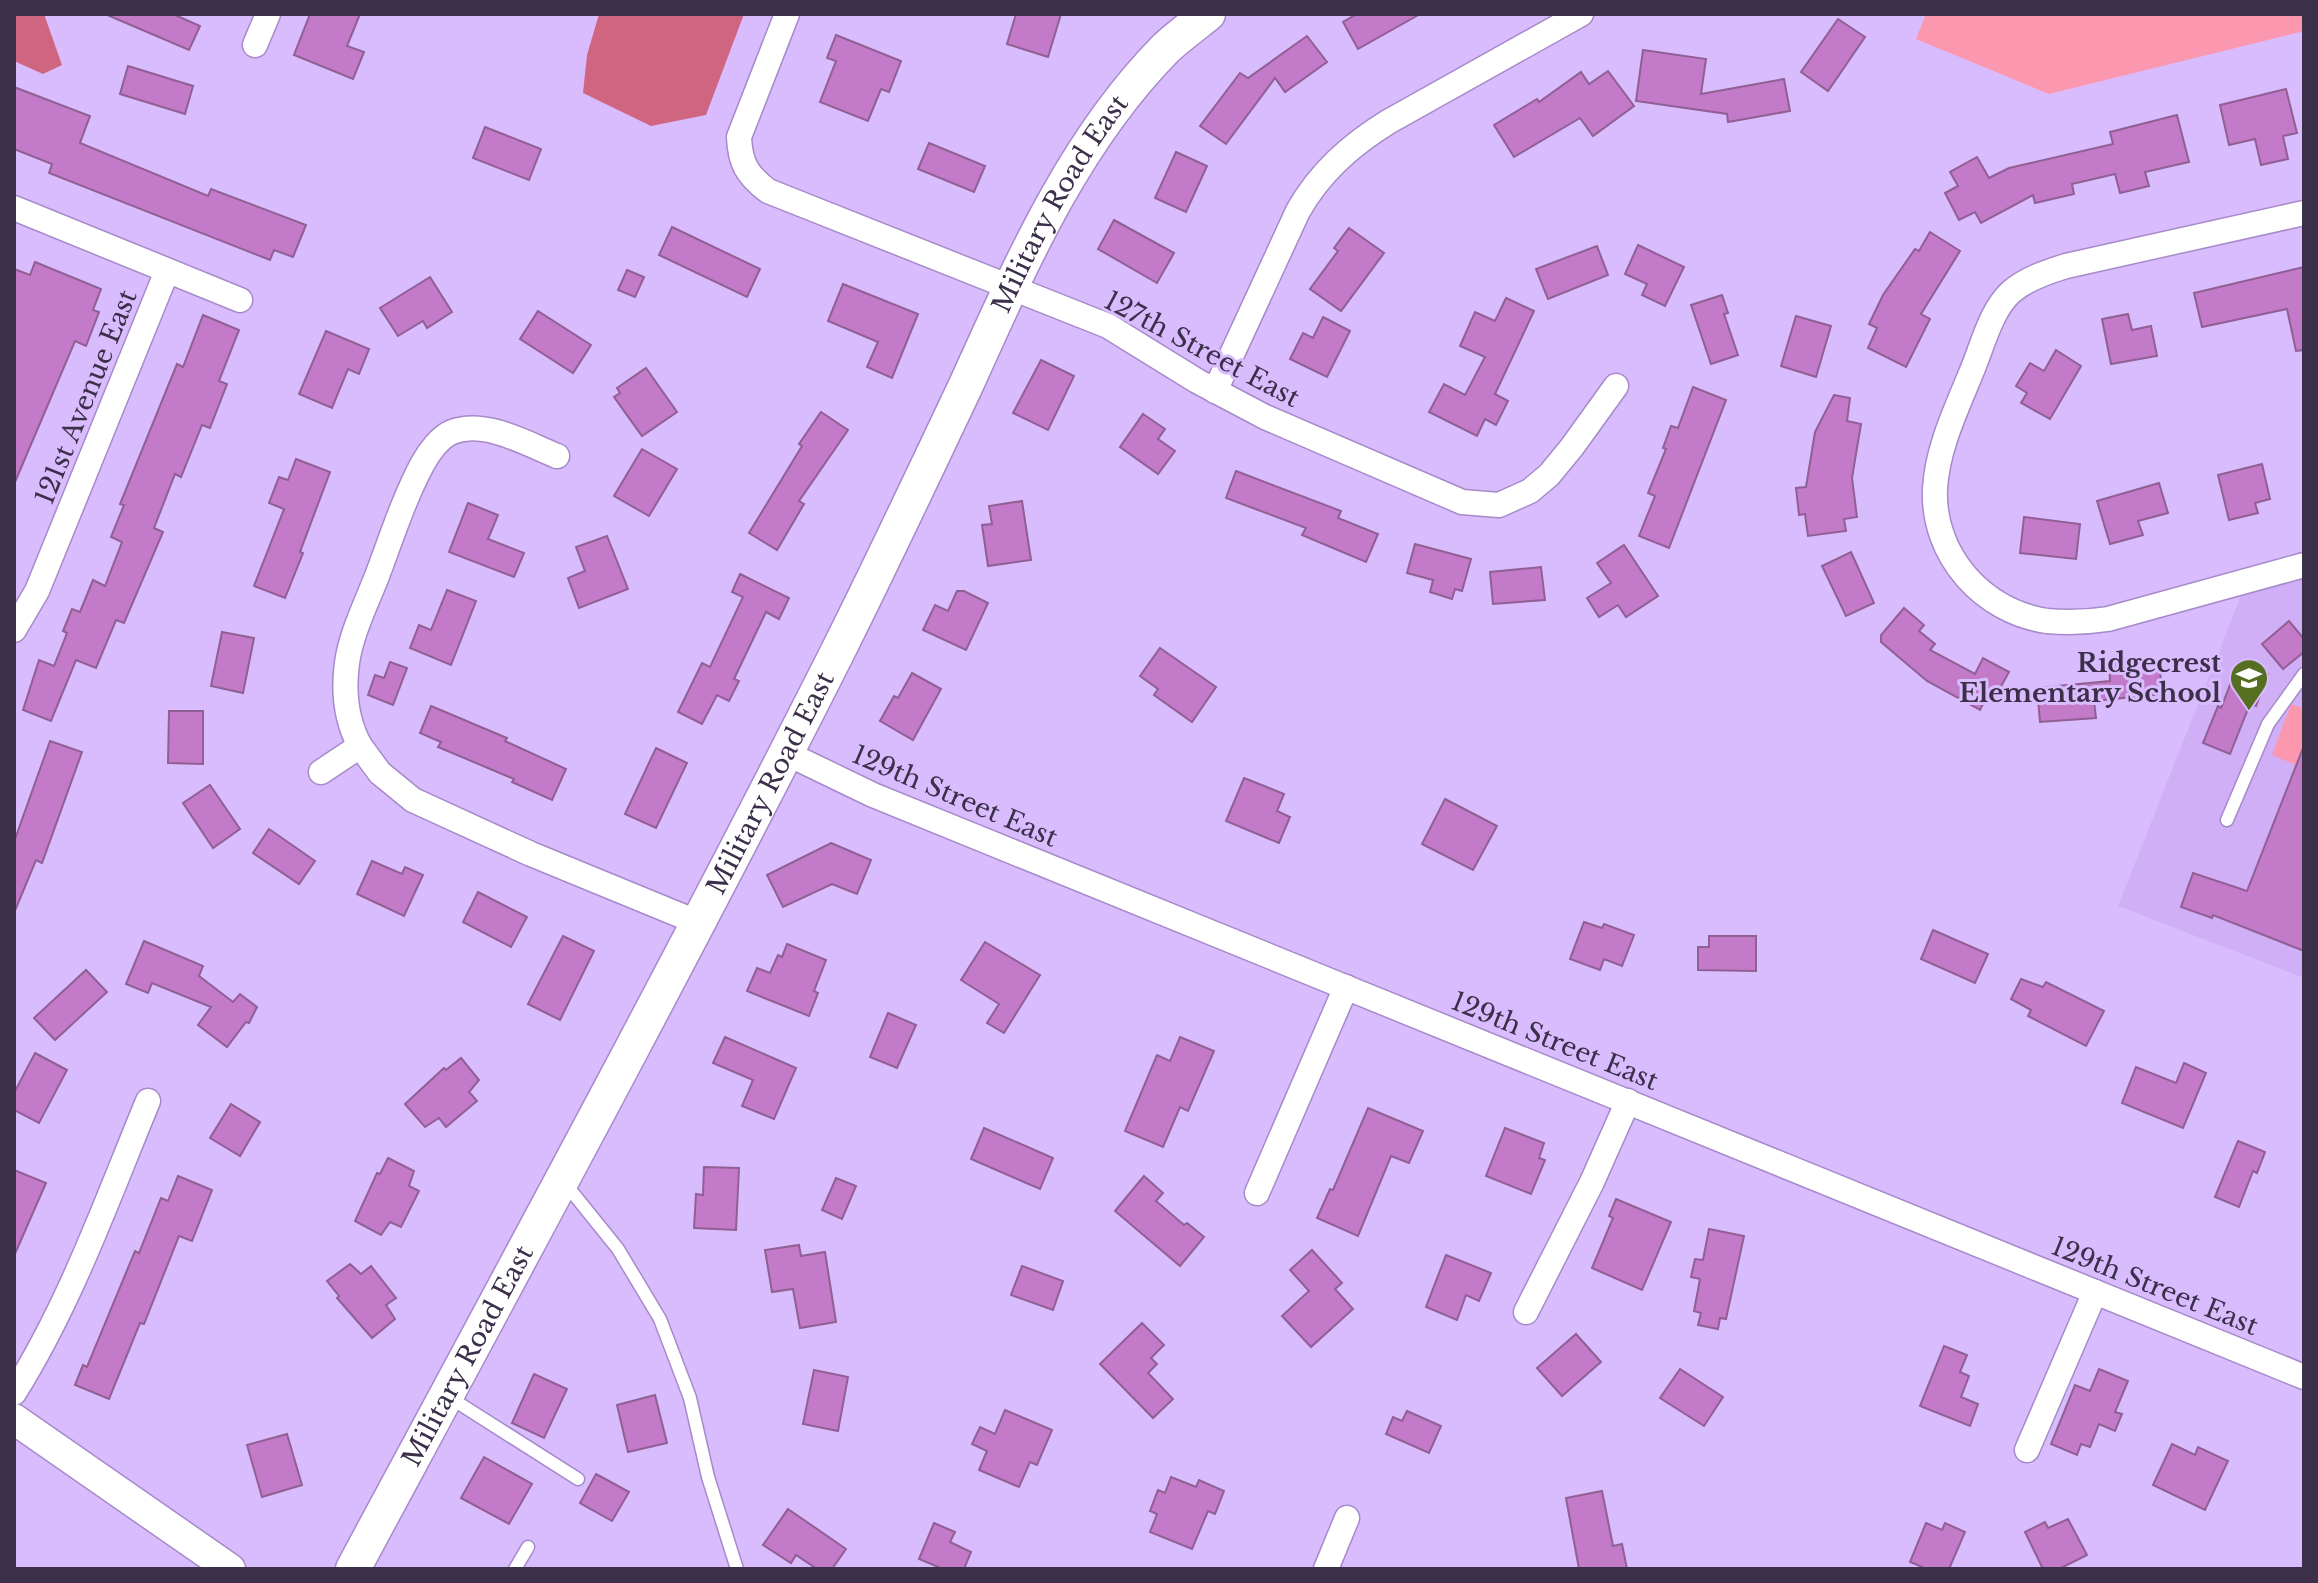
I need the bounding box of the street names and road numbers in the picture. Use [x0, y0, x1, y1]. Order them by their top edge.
street label: Military Road East [985, 88, 1135, 318]
street label: 127th Street East [1099, 284, 1305, 414]
street label: 121st Avenue East [28, 285, 144, 509]
street label: Military Road East [700, 666, 841, 900]
street label: 129th Street East [847, 738, 1063, 854]
street label: 129th Street East [1447, 985, 1663, 1097]
street label: 129th Street East [2047, 1230, 2263, 1342]
street label: Military Road East [395, 1240, 540, 1472]

